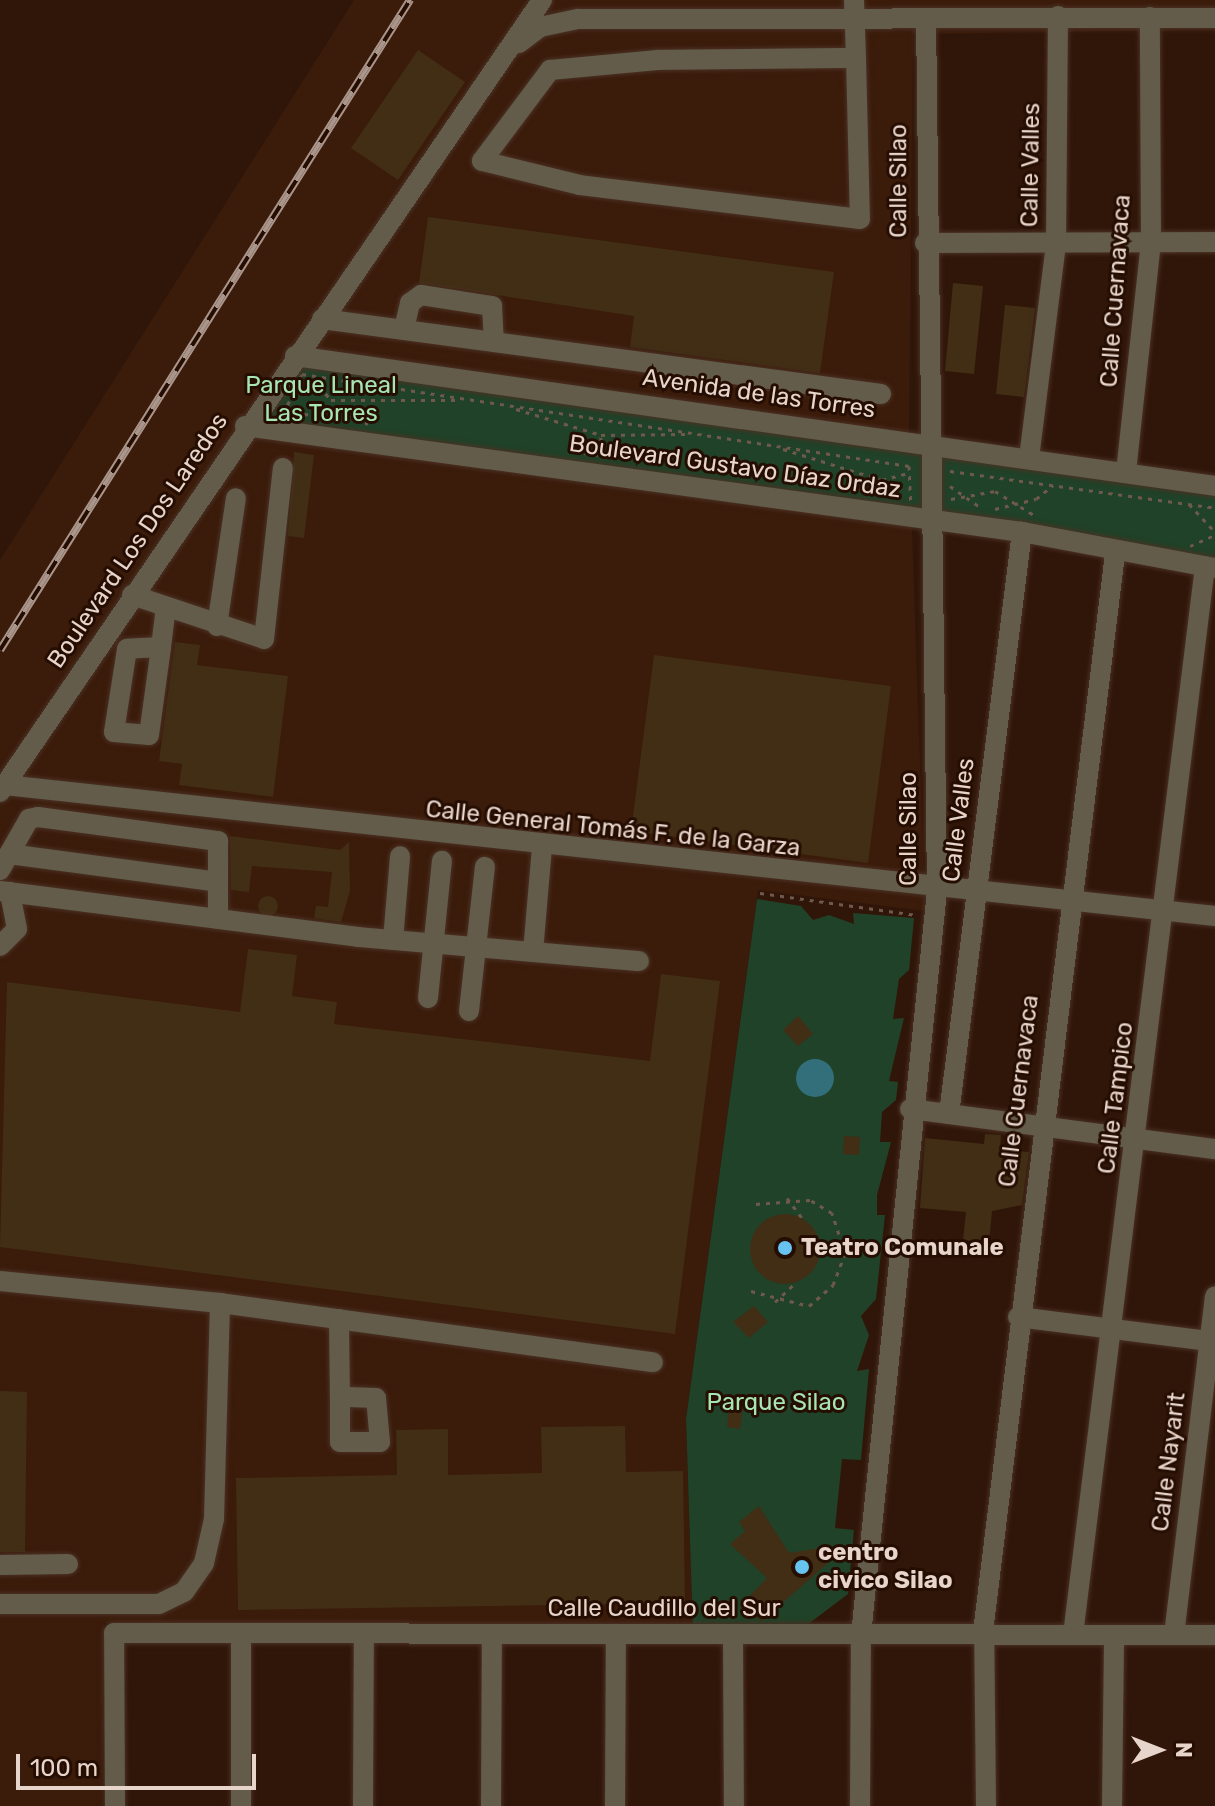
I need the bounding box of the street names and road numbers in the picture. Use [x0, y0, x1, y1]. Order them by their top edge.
street label: Calle Valles [1016, 102, 1046, 228]
street label: Calle Silao [885, 124, 913, 238]
street label: Calle Cuernavaca [1095, 194, 1137, 388]
street label: Avenida de las Torres [641, 363, 877, 425]
street label: Boulevard Los Dos Laredos [42, 408, 234, 674]
street label: Boulevard Gustavo Díaz Ordaz [567, 429, 903, 505]
street label: Calle Valles [937, 756, 981, 884]
street label: Calle Silao [895, 772, 923, 886]
street label: Calle General Tomás F. de la Garza [424, 795, 802, 863]
street label: Calle Cuernavaca [993, 993, 1045, 1189]
street label: Calle Tampico [1092, 1020, 1140, 1176]
street label: Calle Nayarit [1146, 1391, 1192, 1533]
street label: Calle Caudillo del Sur [547, 1595, 781, 1623]

